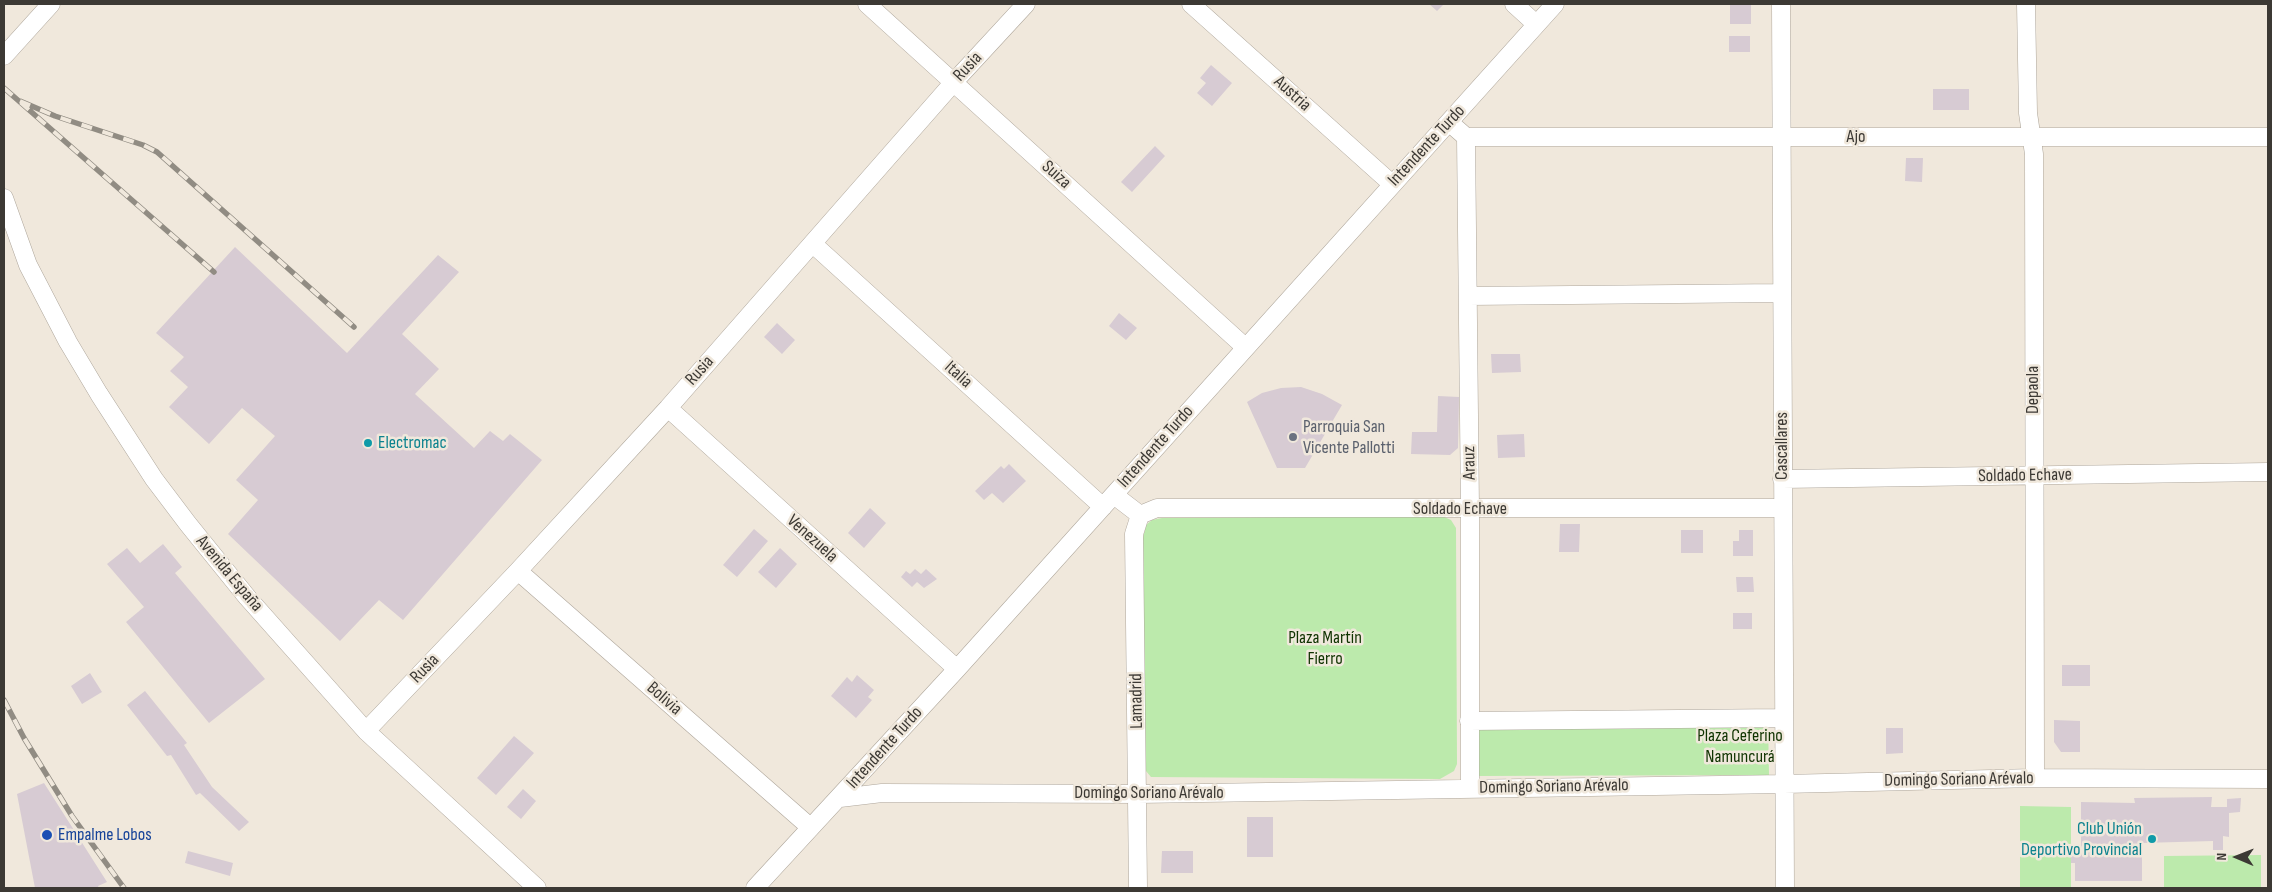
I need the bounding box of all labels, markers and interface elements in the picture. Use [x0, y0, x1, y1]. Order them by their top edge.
street label: Rusia [949, 48, 987, 86]
street label: Austria [1269, 72, 1315, 116]
street label: Intendente Turdo [1384, 101, 1470, 191]
street label: Ajo [1847, 126, 1865, 148]
street label: Suiza [1037, 156, 1075, 194]
street label: Rusia [681, 352, 719, 390]
street label: Italia [940, 357, 976, 393]
street label: Depaola [2022, 366, 2044, 414]
street label: Intendente Turdo [1113, 401, 1199, 493]
street label: Cascallares [1771, 412, 1793, 480]
place label: Parroquia San Vicente Pallotti [1303, 416, 1395, 458]
marker: Parroquia San Vicente Pallotti [1287, 431, 1299, 443]
place label: Electromac [378, 432, 447, 454]
marker: Electromac [362, 437, 374, 449]
street label: Arauz [1459, 446, 1481, 480]
street label: Soldado Echave [1978, 464, 2072, 488]
street label: Soldado Echave [1413, 498, 1507, 520]
street label: Venezuela [782, 510, 842, 568]
street label: Avenida España [191, 532, 267, 616]
park label: Plaza Martín Fierro [1288, 627, 1362, 670]
street label: Rusia [406, 650, 444, 688]
street label: Lamadrid [1126, 673, 1148, 729]
street label: Bolivia [642, 678, 686, 720]
street label: Intendente Turdo [842, 702, 928, 794]
park label: Plaza Ceferino Namuncurá [1697, 725, 1783, 768]
street label: Domingo Soriano Arévalo [1884, 768, 2034, 792]
street label: Domingo Soriano Arévalo [1479, 775, 1629, 799]
street label: Domingo Soriano Arévalo [1074, 782, 1224, 804]
place label: Club Unión Deportivo Provincial [2021, 818, 2142, 861]
place label: Empalme Lobos [58, 824, 152, 846]
marker: Empalme Lobos [40, 828, 54, 842]
north arrow [2212, 832, 2262, 882]
marker: Club Unión Deportivo Provincial [2146, 833, 2158, 845]
text: N [2213, 853, 2230, 861]

